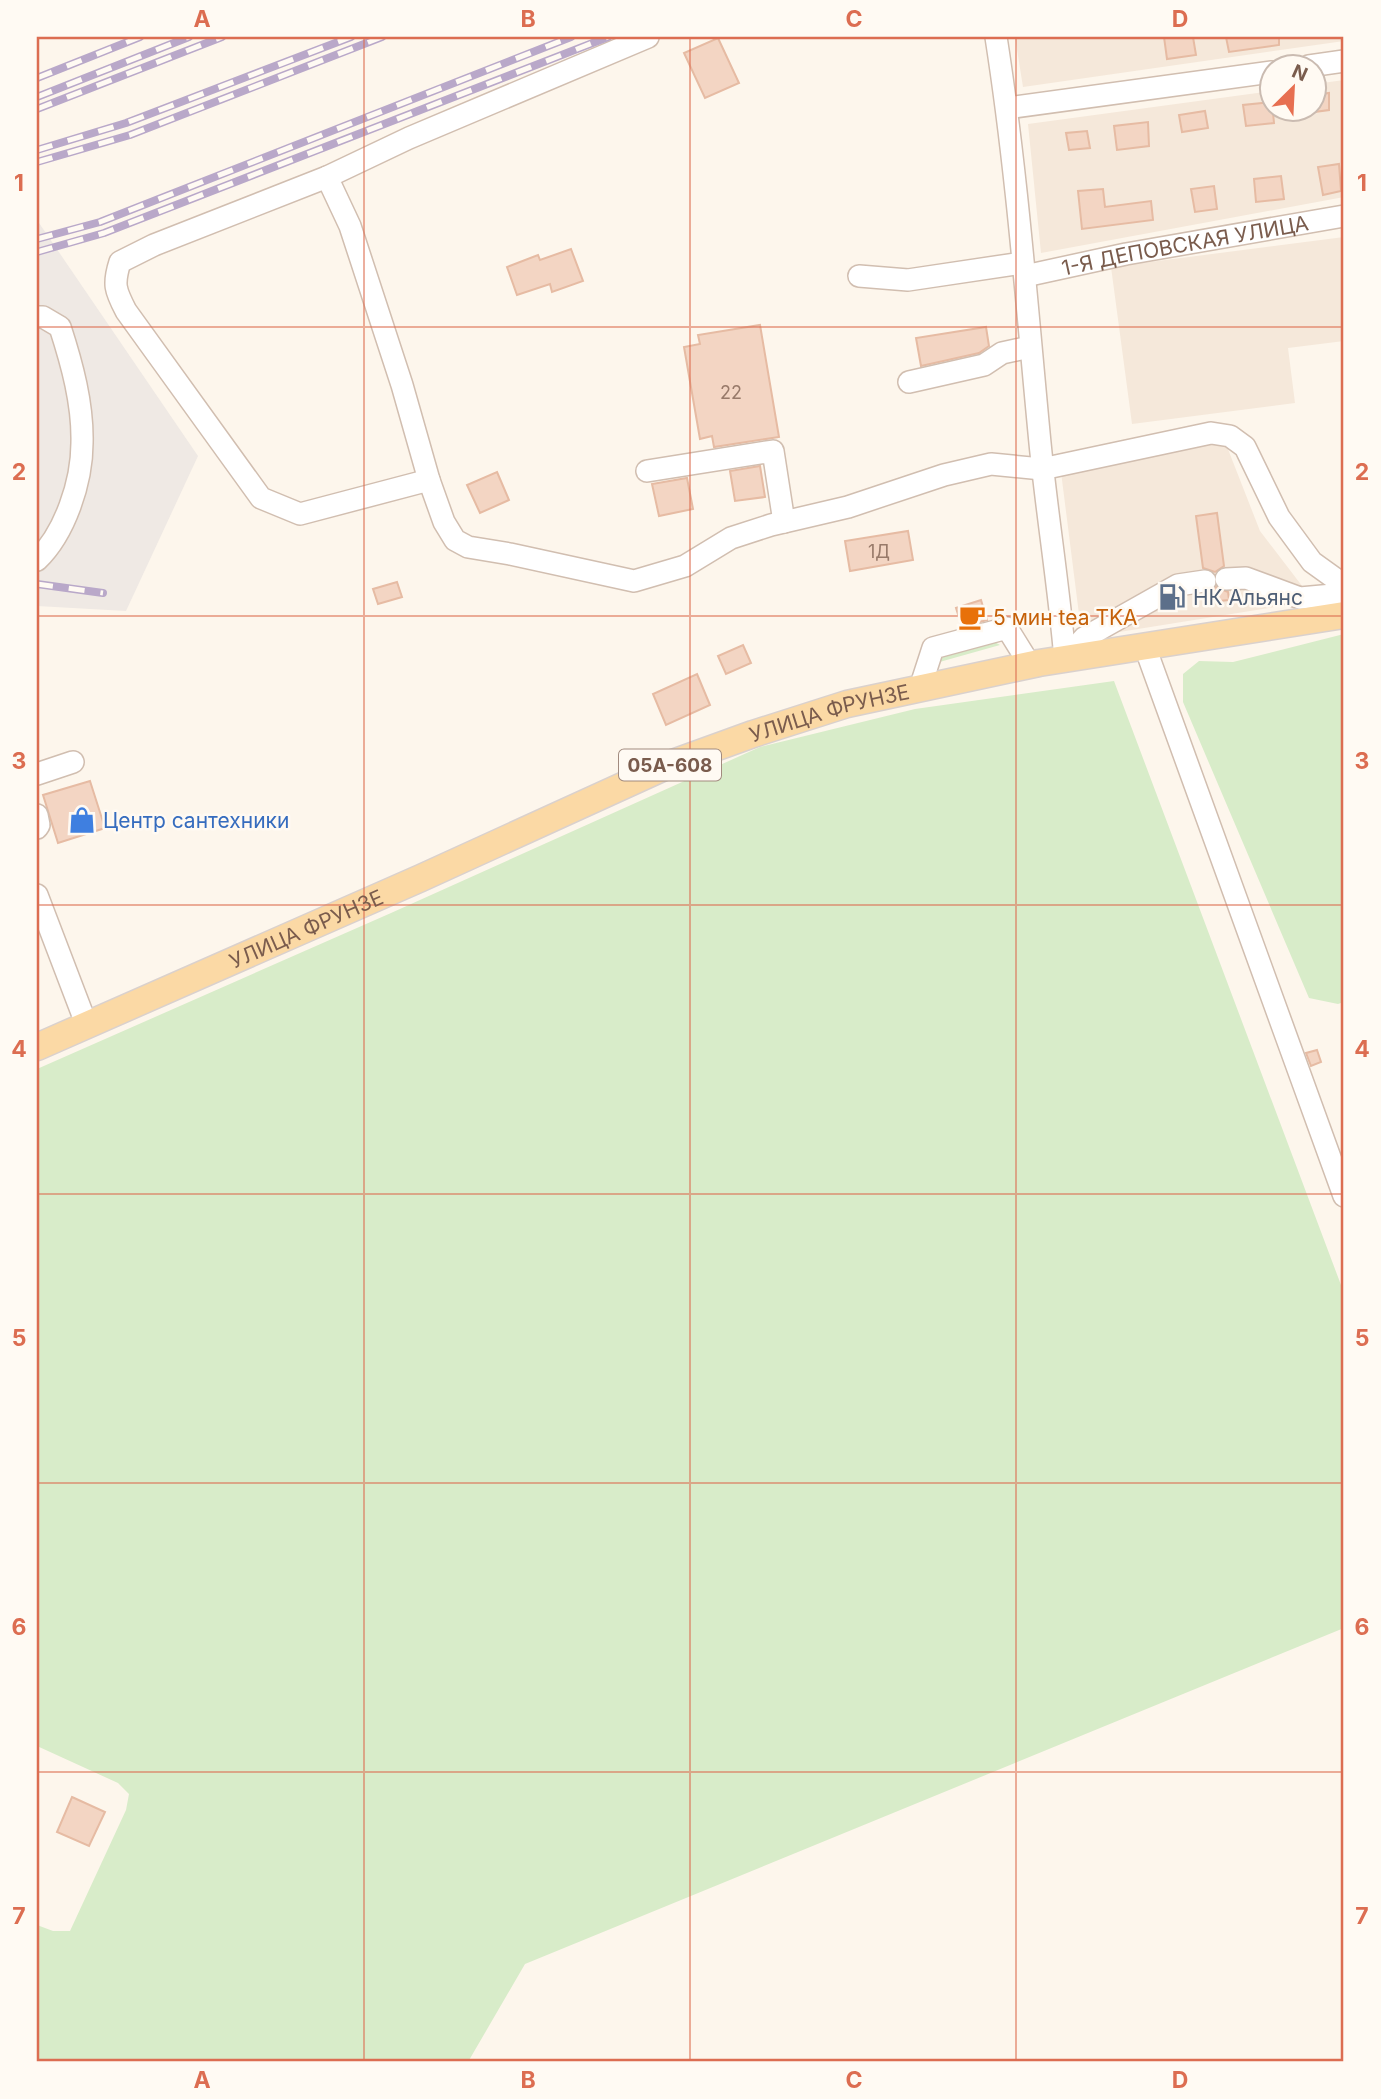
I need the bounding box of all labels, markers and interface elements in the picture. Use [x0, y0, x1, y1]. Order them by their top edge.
text: A [193, 5, 211, 33]
text: B [520, 5, 536, 33]
text: C [845, 5, 863, 33]
text: D [1172, 5, 1188, 33]
north arrow [1258, 52, 1328, 122]
text: N [1288, 59, 1311, 86]
text: 1 [14, 169, 24, 197]
text: 1 [1357, 169, 1367, 197]
street label: 1-Я ДЕПОВСКАЯ УЛИЦА [1059, 210, 1310, 280]
house number: 22 [720, 382, 742, 403]
text: 2 [12, 458, 26, 486]
text: 2 [1355, 458, 1369, 486]
house number: 1Д [868, 541, 890, 562]
fuel station icon: НК Альянс [1157, 582, 1187, 612]
place label: НК Альянс [1193, 585, 1303, 610]
cafe icon: 5 мин tea TKA [957, 602, 987, 632]
place label: 5 мин tea TKA [993, 605, 1138, 630]
street label: УЛИЦА ФРУНЗЕ [746, 679, 912, 747]
text: 3 [12, 747, 26, 775]
text: 3 [1355, 747, 1369, 775]
road number: 05А-608 [619, 750, 721, 780]
shop icon: Центр сантехники [67, 805, 97, 835]
place label: Центр сантехники [103, 808, 289, 833]
street label: УЛИЦА ФРУНЗЕ [225, 884, 387, 973]
text: 4 [11, 1035, 27, 1063]
text: 4 [1354, 1035, 1370, 1063]
text: 5 [12, 1324, 26, 1352]
text: 5 [1355, 1324, 1369, 1352]
text: 6 [12, 1613, 26, 1641]
text: 6 [1355, 1613, 1369, 1641]
text: 7 [12, 1902, 26, 1930]
text: 7 [1355, 1902, 1369, 1930]
text: A [193, 2066, 211, 2094]
text: B [520, 2066, 536, 2094]
text: C [845, 2066, 863, 2094]
text: D [1172, 2066, 1188, 2094]

